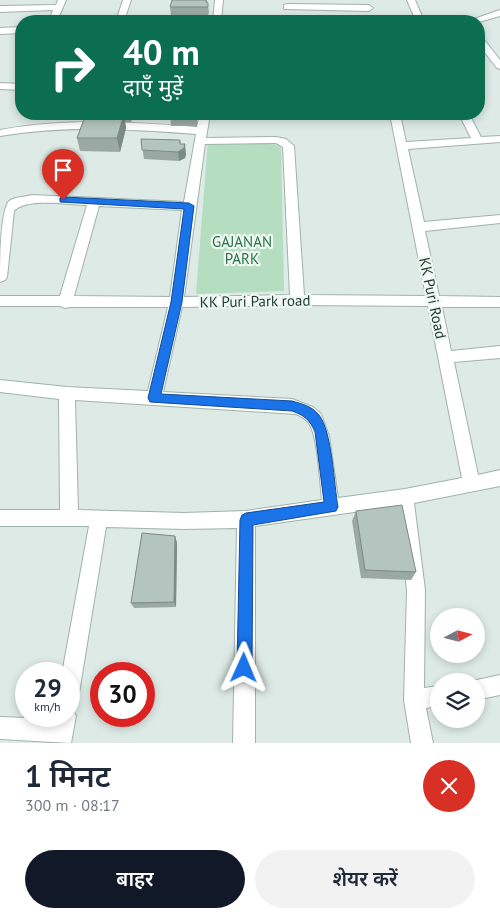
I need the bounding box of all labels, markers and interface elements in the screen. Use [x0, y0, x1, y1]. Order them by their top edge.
text: 40 m [123, 29, 200, 75]
icon: right [40, 35, 105, 100]
text: दाएँ मुड़ें [123, 73, 183, 101]
pin [42, 149, 84, 200]
icon: arrive [49, 156, 77, 184]
park label: GAJANAN PARK [212, 232, 272, 268]
street label: KK Puri Road [415, 256, 451, 340]
street label: KK Puri Park road [199, 291, 311, 311]
north arrow [430, 608, 485, 662]
map controls [430, 608, 485, 728]
position arrow [217, 641, 269, 693]
speed limit sign: 30 [90, 662, 155, 727]
text: 29 [33, 672, 62, 704]
button: layers [430, 673, 485, 728]
text: km/h [34, 699, 61, 714]
text: 1 मिनट [25, 756, 111, 795]
button: close [423, 760, 475, 812]
text: 300 m · 08:17 [25, 795, 120, 815]
button: बाहर [25, 850, 245, 908]
button: शेयर करें [255, 850, 475, 908]

